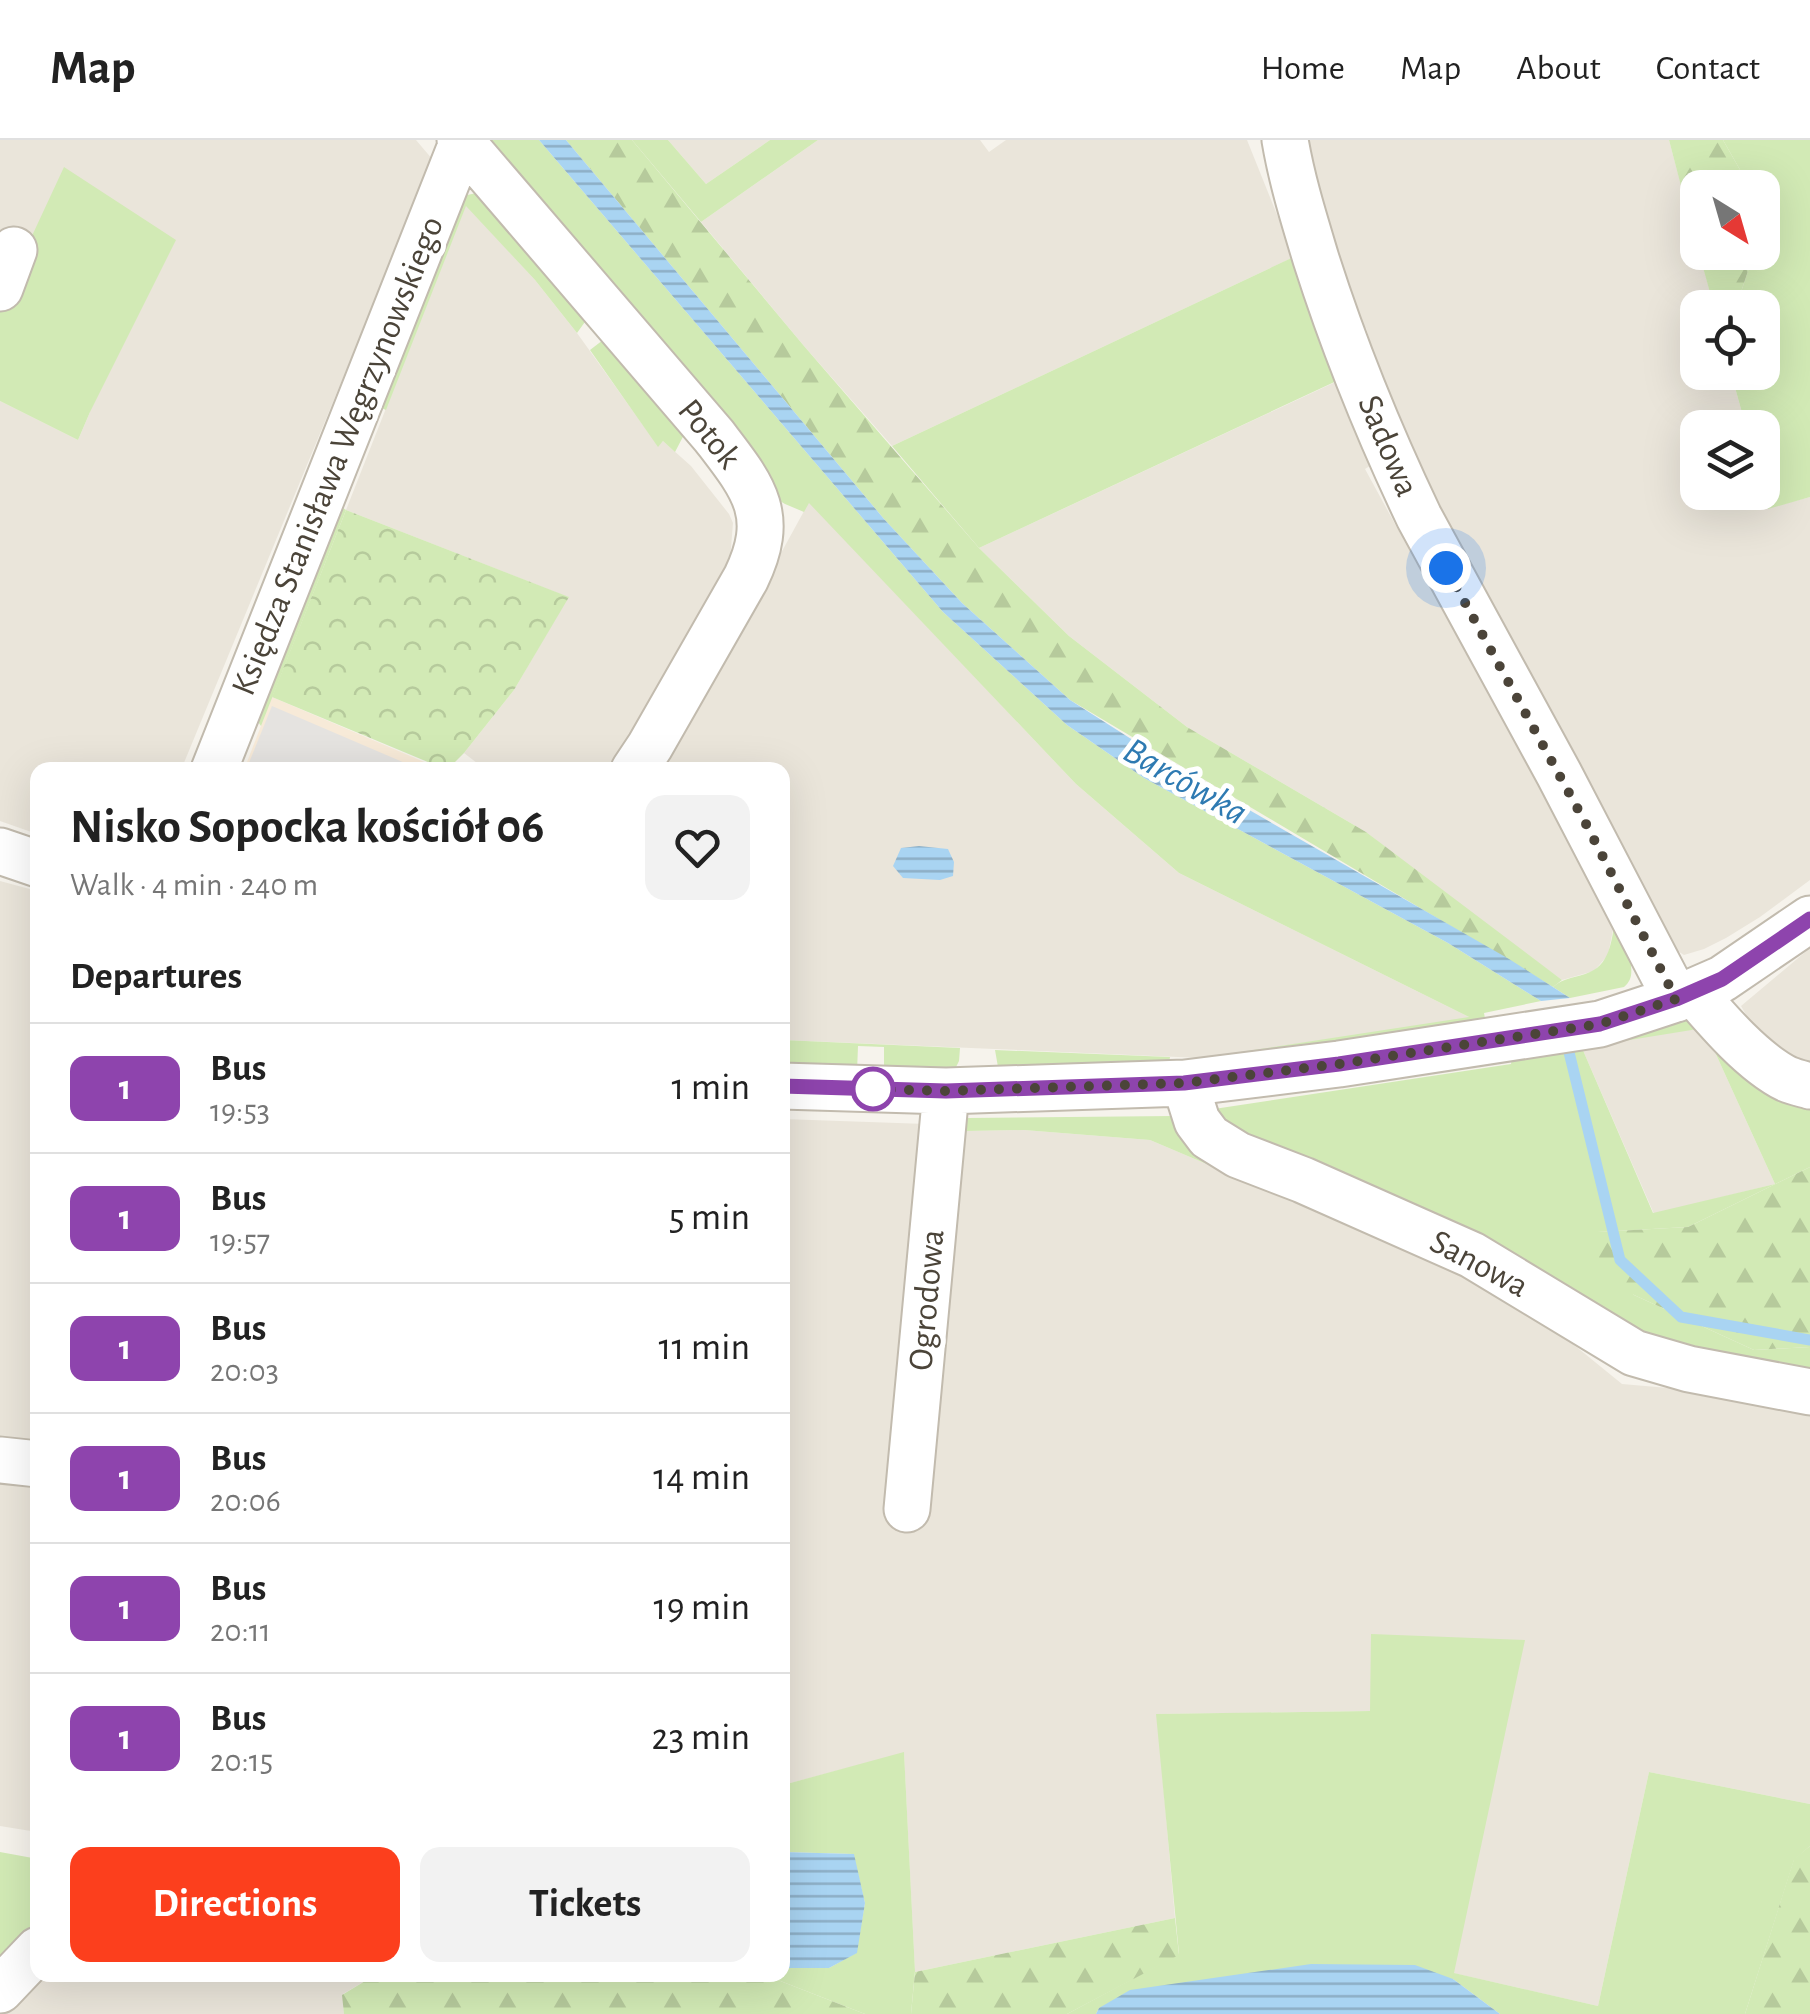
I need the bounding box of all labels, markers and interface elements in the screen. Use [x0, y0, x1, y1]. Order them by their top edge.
text: Map [50, 45, 136, 93]
text: Home [1261, 51, 1345, 86]
text: Map [1400, 51, 1461, 86]
text: About [1516, 51, 1601, 86]
text: Contact [1656, 51, 1760, 86]
north arrow [1680, 170, 1780, 270]
map controls [1680, 170, 1780, 510]
street label: Księdza Stanisława Węgrzynowskiego [226, 212, 450, 700]
button: locate [1680, 290, 1780, 390]
street label: Sadowa [1351, 390, 1425, 502]
street label: Potok [671, 393, 747, 475]
button: layers [1680, 410, 1780, 510]
your location [1421, 543, 1471, 593]
water label: Barcówka [1117, 732, 1253, 832]
button: heart [645, 795, 750, 900]
text: Nisko Sopocka kościół 06 [70, 804, 544, 852]
text: Walk · 4 min · 240 m [70, 869, 318, 901]
text: Departures [70, 958, 242, 996]
text: Bus [210, 1050, 266, 1088]
unlabelled marker [852, 1068, 894, 1110]
text: 1 min [671, 1069, 750, 1107]
text: 1 [119, 1071, 131, 1106]
text: 19:53 [210, 1095, 270, 1127]
text: Bus [210, 1180, 266, 1218]
text: 5 min [669, 1199, 750, 1237]
text: 1 [119, 1201, 131, 1236]
street label: Sanowa [1424, 1224, 1534, 1304]
text: 19:57 [210, 1225, 270, 1257]
street label: Ogrodowa [903, 1228, 951, 1372]
text: Bus [210, 1310, 266, 1348]
text: 11 min [658, 1329, 750, 1367]
text: 1 [119, 1331, 131, 1366]
text: 20:03 [210, 1355, 279, 1387]
text: Bus [210, 1440, 266, 1478]
text: 14 min [653, 1459, 750, 1497]
text: 1 [119, 1461, 131, 1496]
text: 20:06 [210, 1485, 281, 1517]
text: Bus [210, 1570, 266, 1608]
text: 19 min [654, 1589, 750, 1627]
text: 1 [119, 1591, 131, 1626]
text: 20:11 [210, 1615, 271, 1647]
text: Bus [210, 1700, 266, 1738]
text: 23 min [652, 1719, 750, 1757]
text: 1 [119, 1721, 131, 1756]
text: 20:15 [210, 1745, 273, 1777]
button: Directions [70, 1847, 400, 1962]
button: Tickets [420, 1847, 750, 1962]

